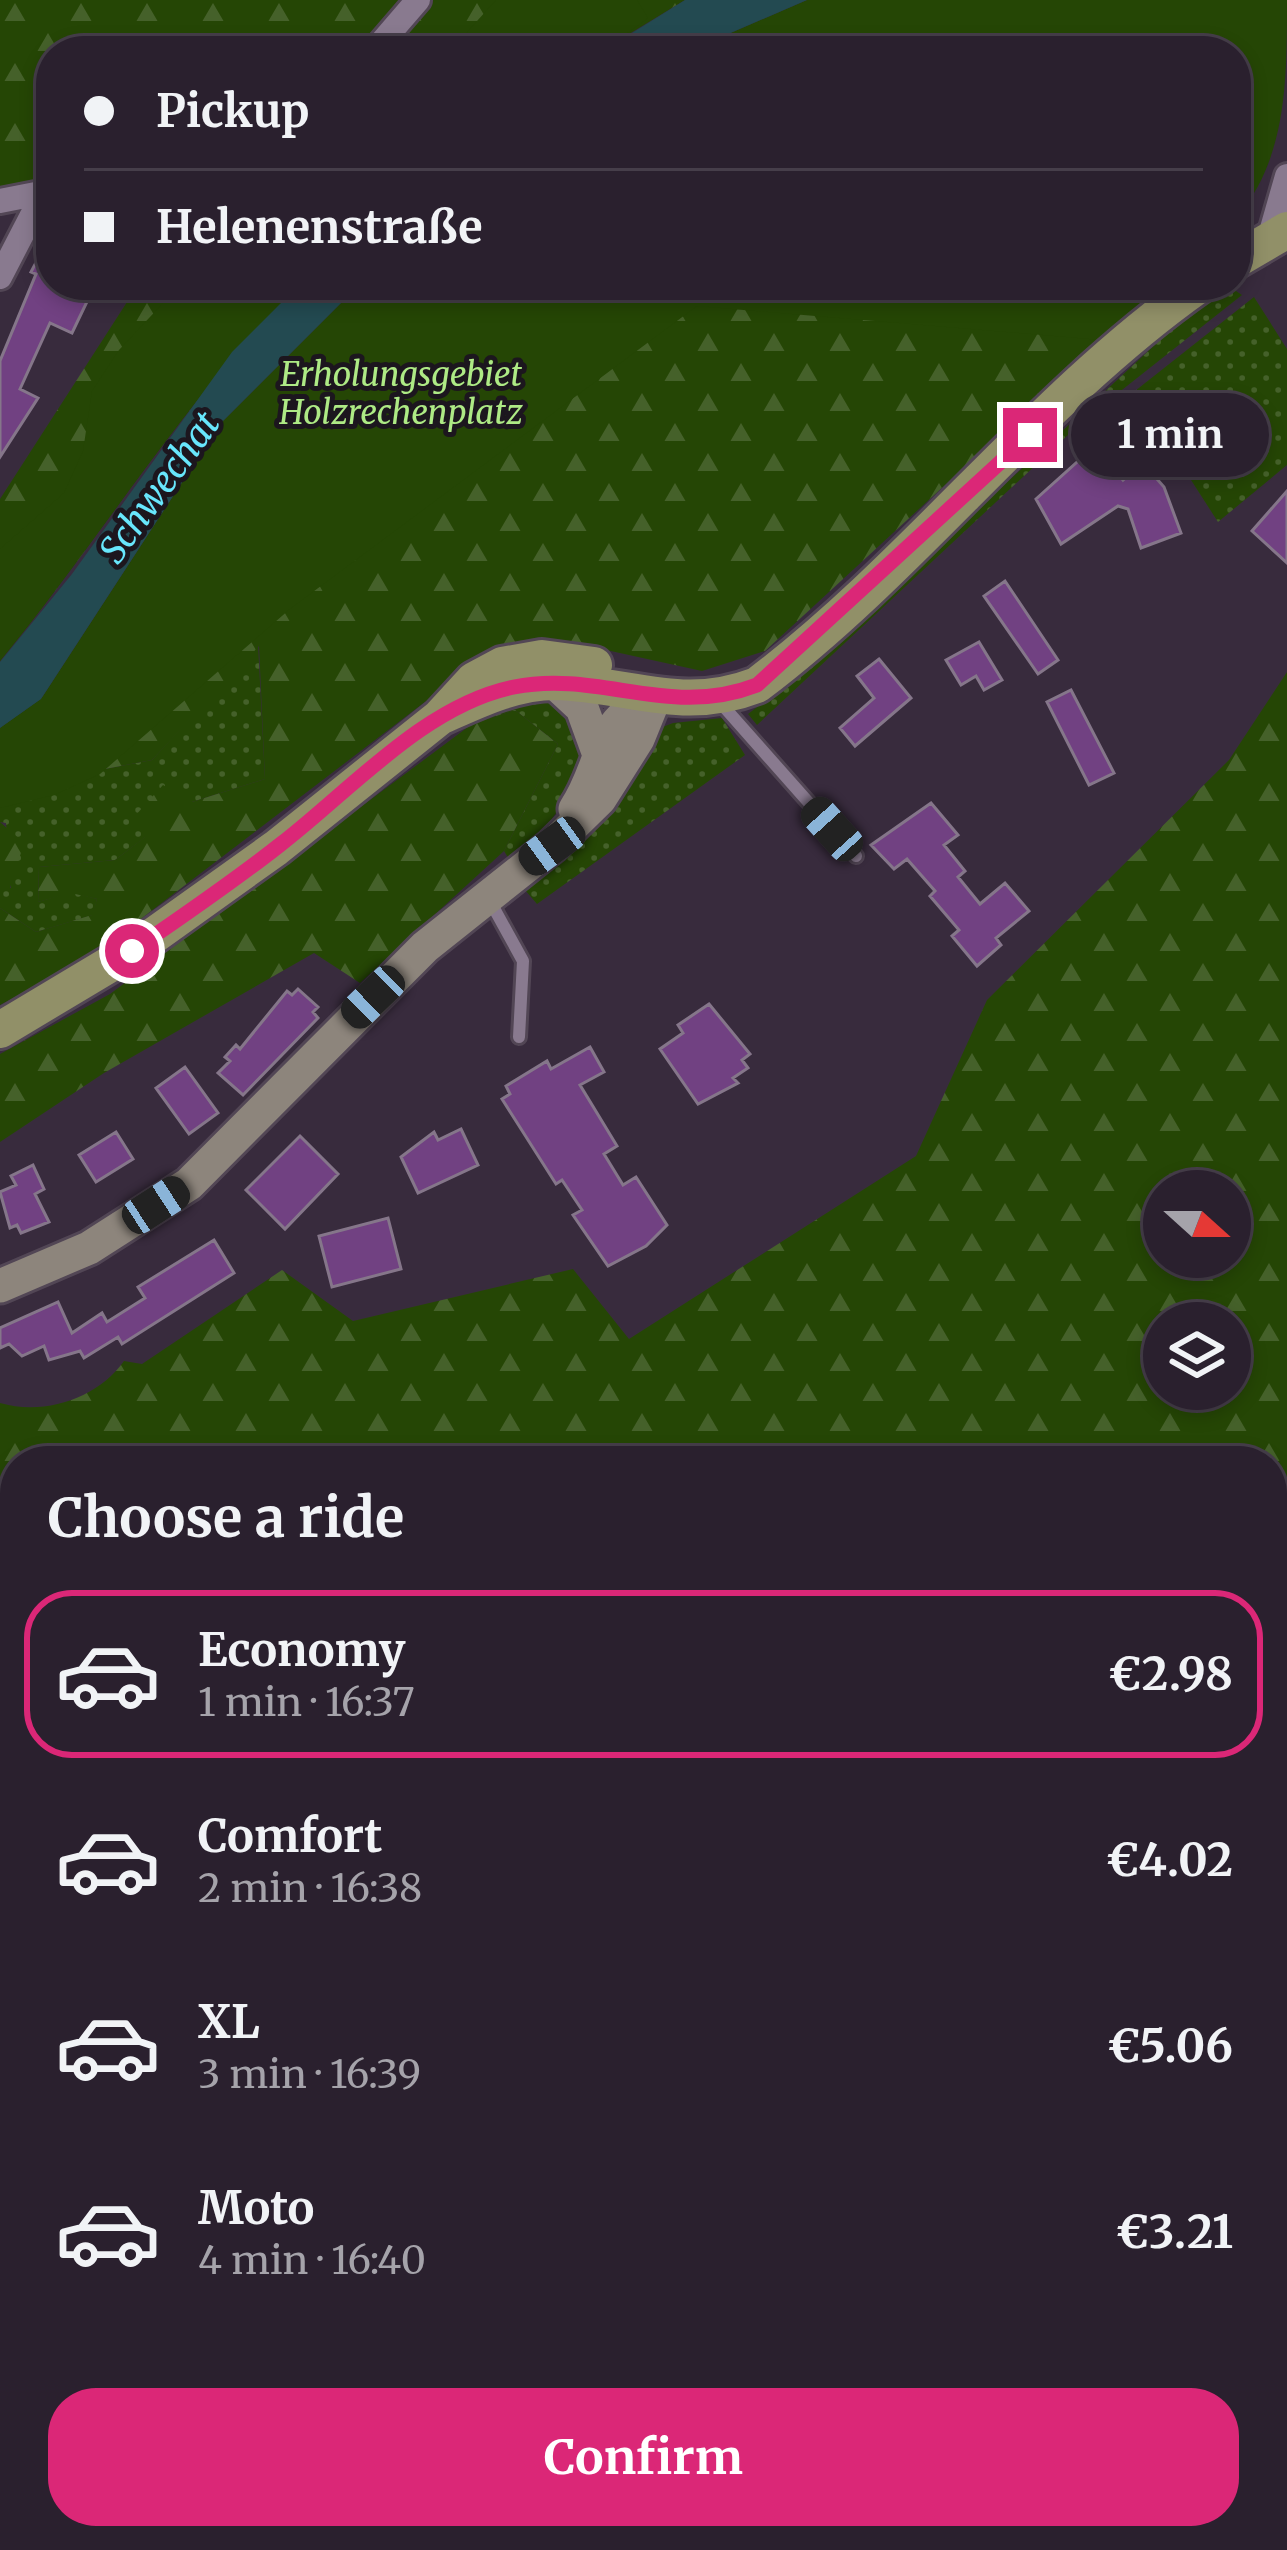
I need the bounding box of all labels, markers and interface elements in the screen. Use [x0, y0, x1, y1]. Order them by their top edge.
text: Pickup [156, 83, 310, 139]
text: Helenenstraße [156, 199, 483, 255]
park label: Erholungsgebiet Holzrechenplatz [278, 354, 523, 433]
callout: 1 min [1072, 393, 1270, 477]
water label: Schwechat [90, 403, 229, 572]
route end [1003, 408, 1057, 462]
text: 1 min [1117, 410, 1223, 459]
car [795, 790, 869, 868]
car [512, 810, 592, 882]
route start [105, 924, 159, 978]
car [335, 959, 411, 1035]
car [116, 1170, 196, 1240]
north arrow [1143, 1170, 1251, 1278]
map controls [1143, 1170, 1251, 1410]
button: layers [1143, 1302, 1251, 1410]
text: Choose a ride [48, 1484, 404, 1552]
icon: car [54, 1620, 162, 1728]
text: Economy [198, 1622, 406, 1678]
text: €2.98 [1108, 1646, 1233, 1702]
text: 1 min · 16:37 [198, 1678, 415, 1727]
icon: car [54, 1806, 162, 1914]
text: Comfort [198, 1808, 382, 1864]
text: €4.02 [1106, 1832, 1233, 1888]
text: 2 min · 16:38 [198, 1864, 422, 1913]
icon: car [54, 1992, 162, 2100]
text: XL [198, 1994, 260, 2050]
text: €5.06 [1107, 2018, 1233, 2074]
text: 3 min · 16:39 [198, 2050, 421, 2099]
icon: car [54, 2178, 162, 2286]
text: Moto [198, 2180, 314, 2236]
text: €3.21 [1115, 2204, 1233, 2260]
text: 4 min · 16:40 [198, 2236, 426, 2285]
button: Confirm [48, 2388, 1239, 2526]

